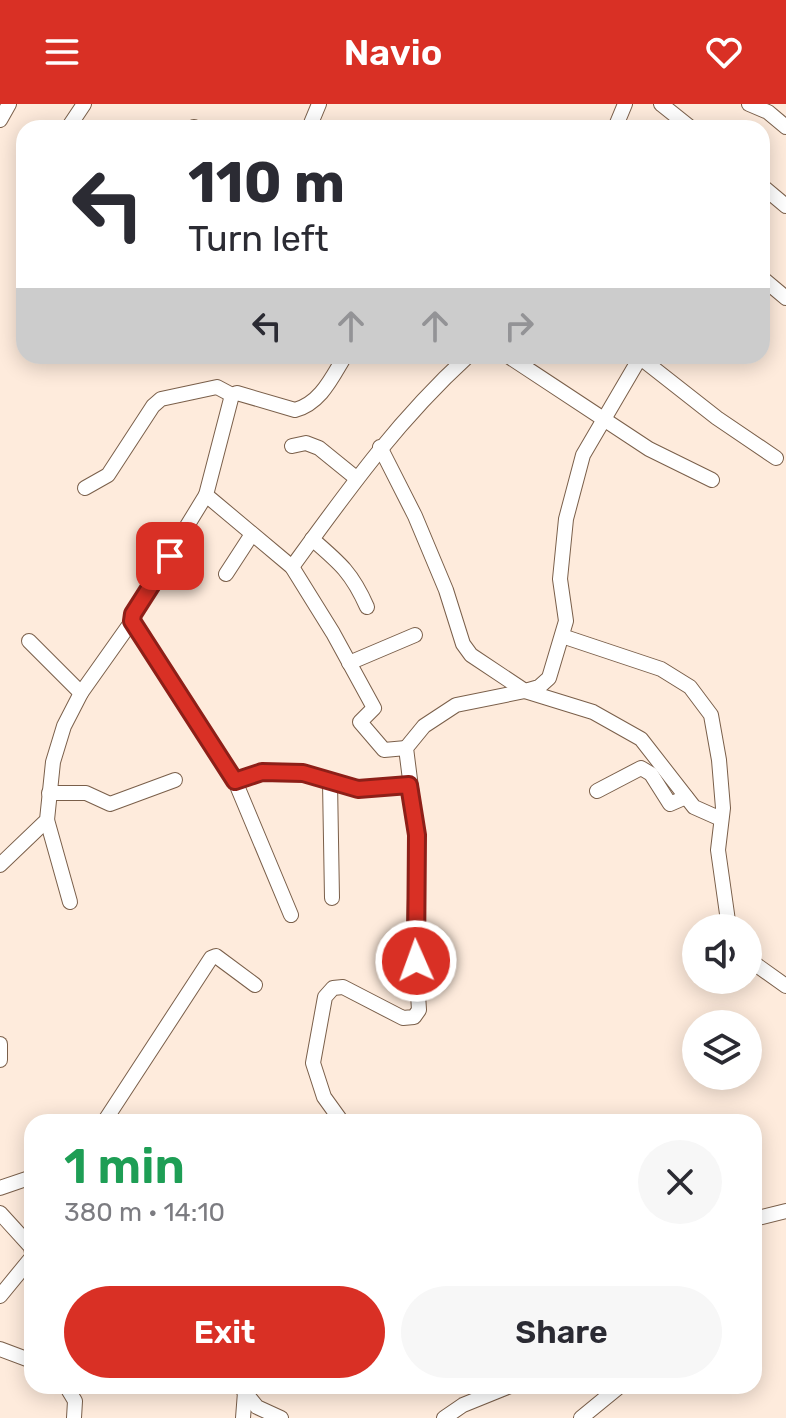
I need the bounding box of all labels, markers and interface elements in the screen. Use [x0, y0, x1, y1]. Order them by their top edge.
icon: menu [40, 30, 84, 74]
icon: heart [702, 30, 746, 74]
text: Navio [344, 31, 442, 74]
text: 110 m [188, 150, 345, 216]
icon: left [56, 152, 160, 256]
text: Turn left [188, 217, 329, 260]
icon: left [245, 304, 289, 348]
icon: ahead [329, 304, 373, 348]
icon: ahead [413, 304, 457, 348]
icon: right [497, 304, 541, 348]
pin [136, 522, 204, 590]
icon: arrive [148, 534, 192, 578]
map controls [682, 914, 762, 1090]
button: sound [682, 914, 762, 994]
position arrow [374, 919, 458, 1003]
button: layers [682, 1010, 762, 1090]
text: 1 min [64, 1138, 185, 1195]
button: close [638, 1140, 722, 1224]
text: 380 m · 14:10 [64, 1197, 225, 1228]
button: Exit [64, 1286, 385, 1378]
button: Share [401, 1286, 722, 1378]

